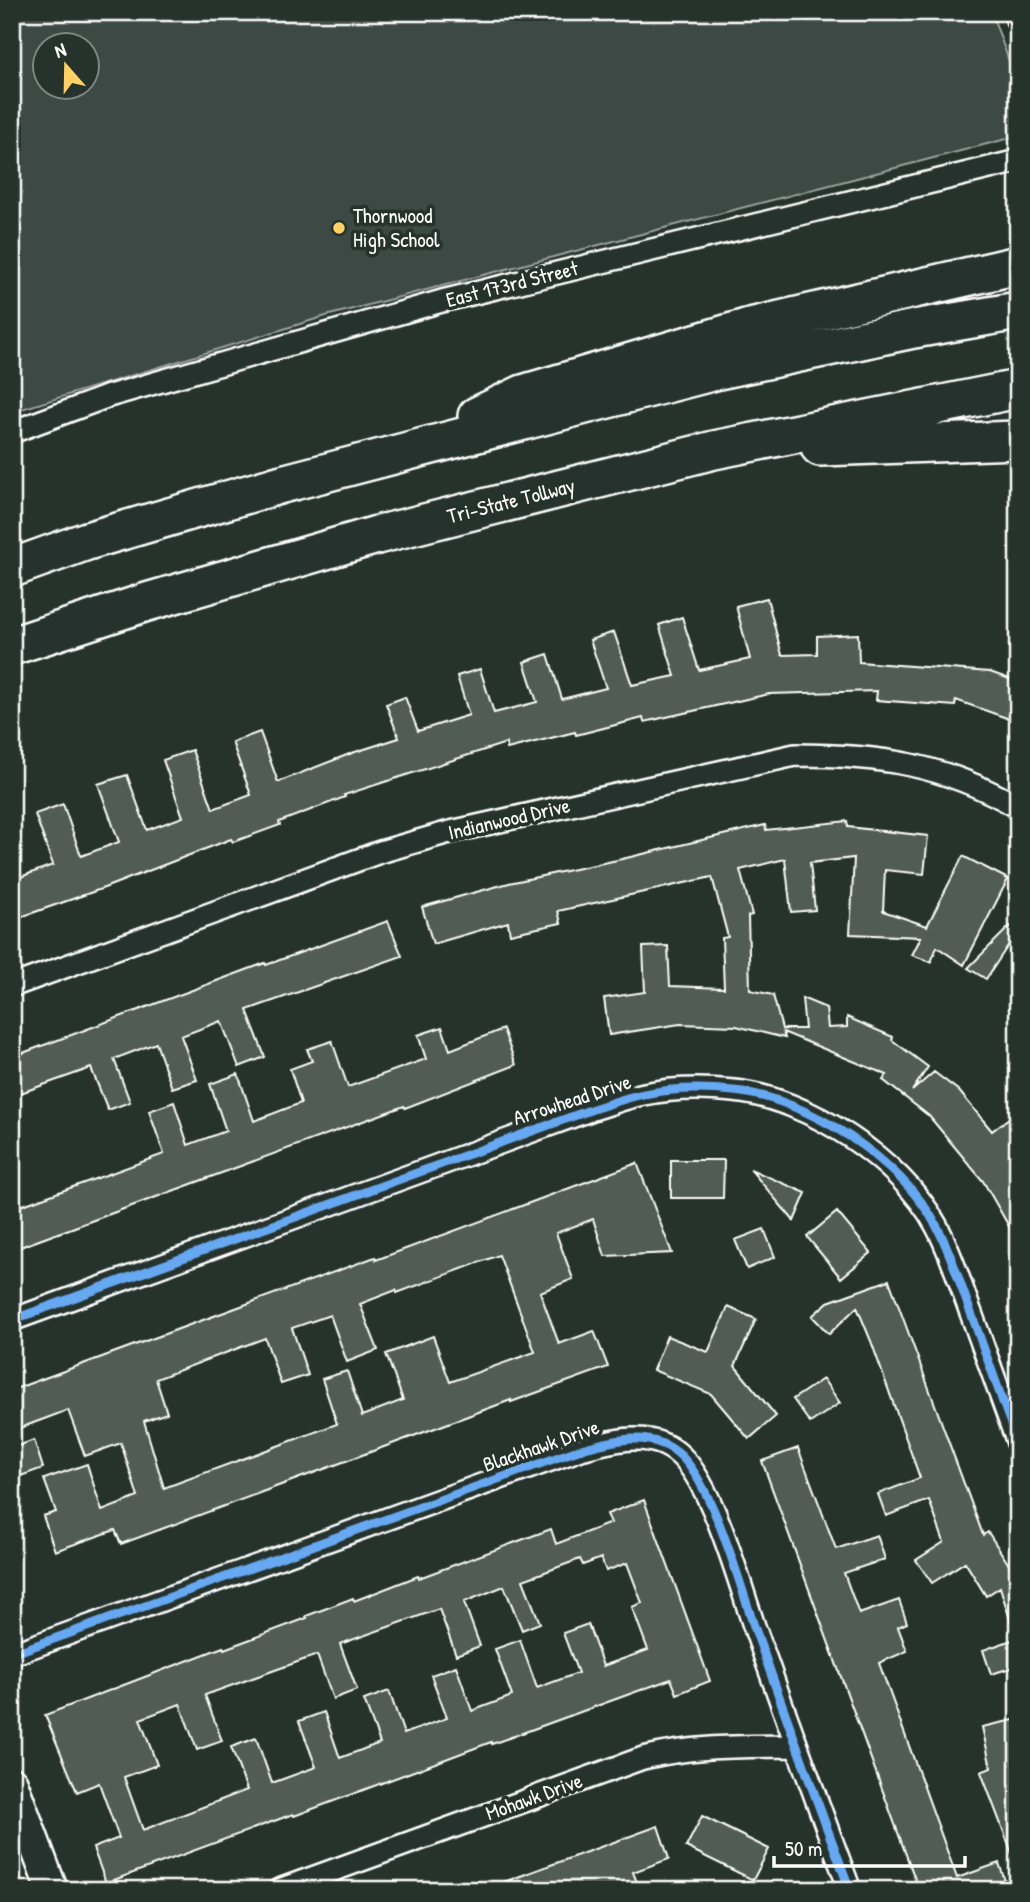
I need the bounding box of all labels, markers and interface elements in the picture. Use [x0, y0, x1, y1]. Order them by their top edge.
north arrow [32, 32, 102, 102]
text: N [51, 36, 69, 64]
place label: Thornwood High School [353, 201, 440, 254]
marker: Thornwood High School [331, 220, 347, 236]
street label: East 173rd Street [443, 253, 582, 314]
street label: Tri-State Tollway [444, 471, 578, 530]
street label: Indianwood Drive [445, 790, 573, 847]
street label: Arrowhead Drive [509, 1067, 635, 1132]
street label: Blackhawk Drive [479, 1412, 603, 1479]
street label: Mohawk Drive [482, 1766, 586, 1827]
scale bar [774, 1825, 965, 1869]
text: 50 m [785, 1834, 822, 1863]

